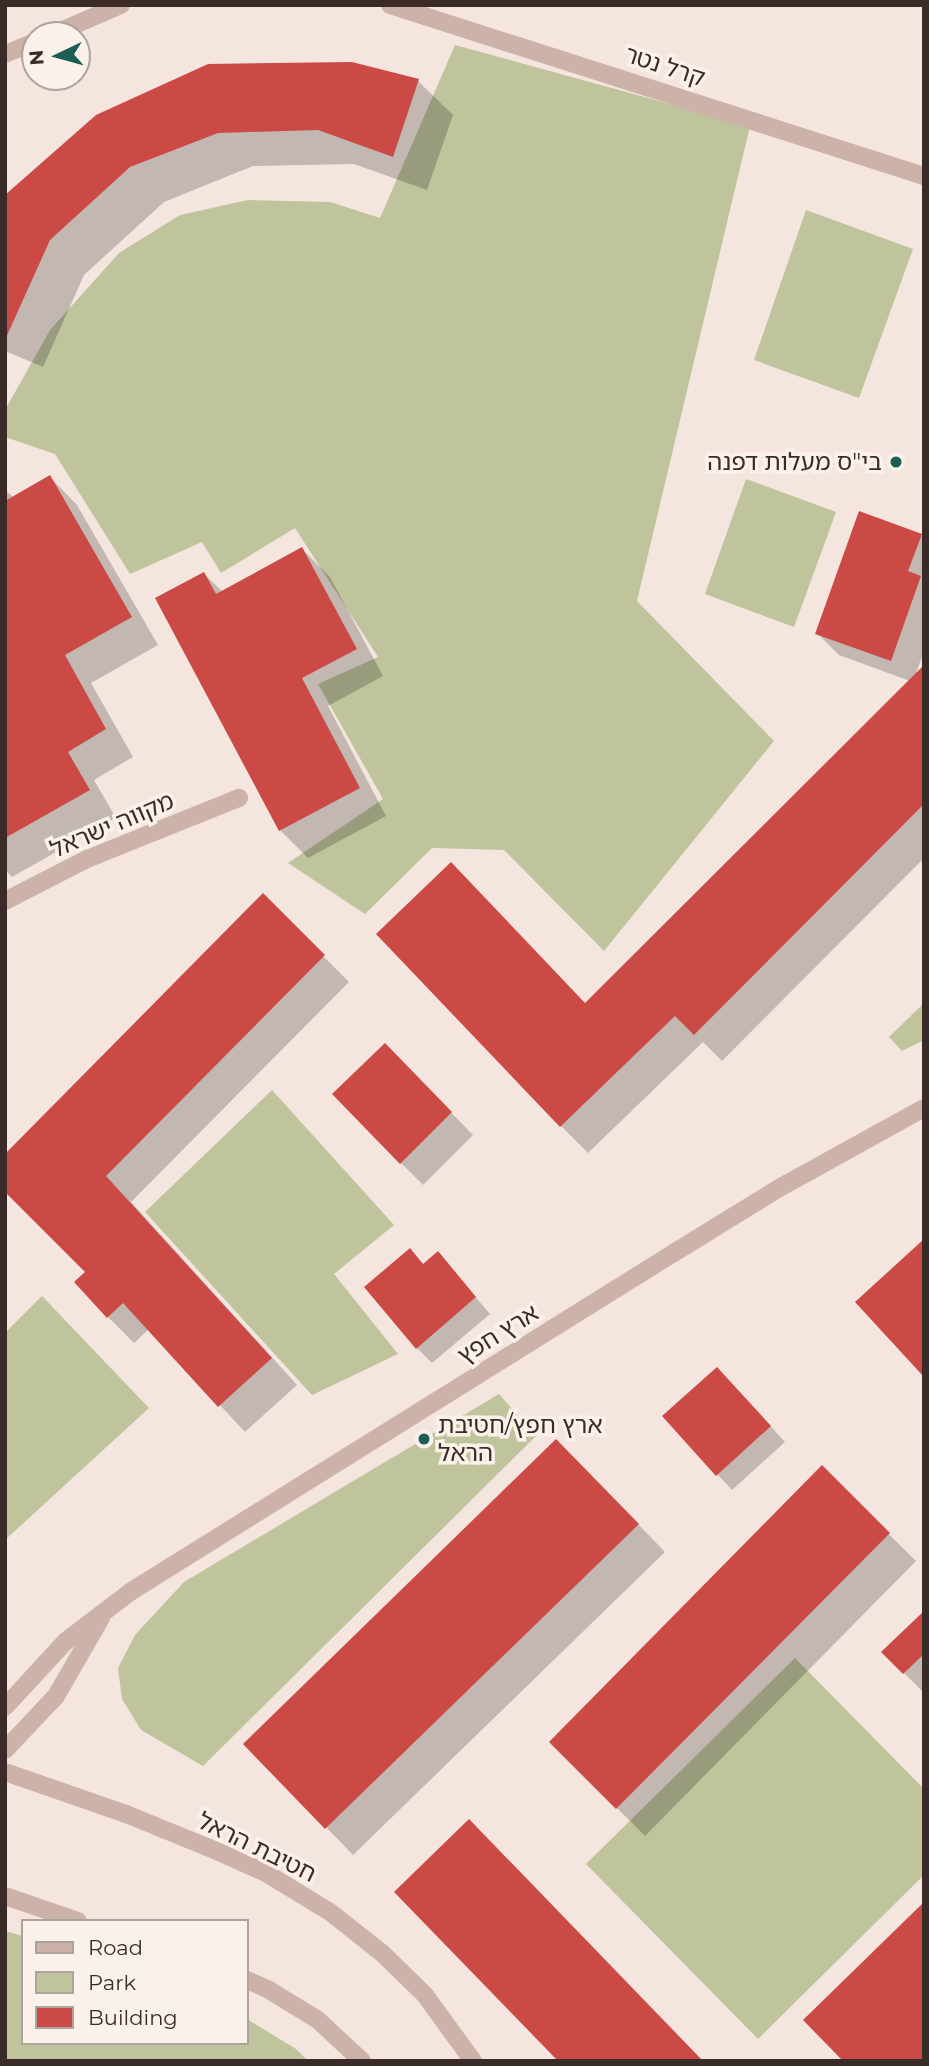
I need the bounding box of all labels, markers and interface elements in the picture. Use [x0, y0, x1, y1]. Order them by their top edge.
north arrow [21, 21, 91, 91]
street label: קרל נטר [621, 40, 709, 92]
text: N [24, 49, 49, 66]
place label: בי"ס מעלות דפנה [707, 448, 882, 476]
marker: בי"ס מעלות דפנה [888, 454, 904, 470]
street label: מקווה ישראל [46, 786, 178, 864]
street label: ארץ חפץ [452, 1298, 544, 1370]
place label: ארץ חפץ/חטיבת הראל [438, 1411, 603, 1467]
marker: ארץ חפץ/חטיבת הראל [416, 1431, 432, 1447]
street label: חטיבת הראל [193, 1806, 321, 1888]
legend [21, 1919, 248, 2045]
text: Road [88, 1935, 143, 1960]
text: Park [88, 1970, 136, 1995]
text: Building [88, 2005, 178, 2030]

